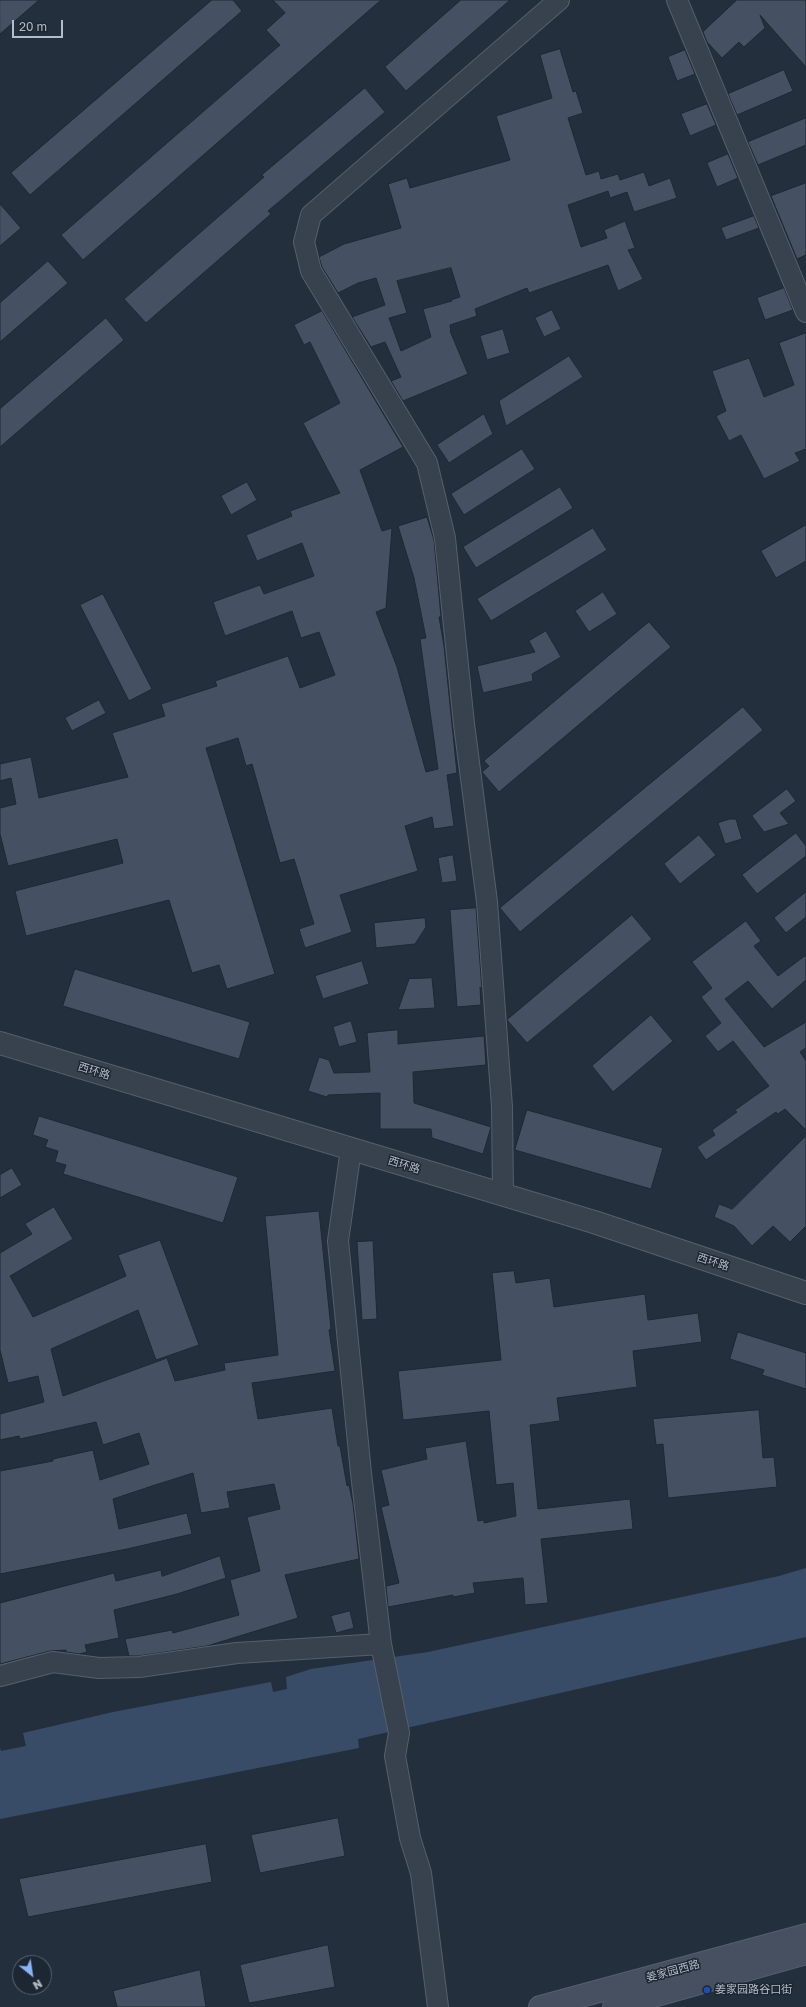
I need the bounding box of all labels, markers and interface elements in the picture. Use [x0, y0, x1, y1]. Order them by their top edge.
scale bar [14, 12, 65, 38]
text: 20 m [19, 19, 47, 34]
street label: 西环路 [76, 1060, 112, 1082]
street label: 西环路 [386, 1154, 422, 1176]
street label: 西环路 [695, 1251, 731, 1273]
north arrow [12, 1955, 52, 1995]
street label: 姜家园西路 [645, 1958, 701, 1984]
text: N [31, 1977, 45, 1993]
place label: 姜家园路谷口街 [715, 1983, 792, 1997]
marker: 姜家园路谷口街 [702, 1985, 712, 1995]

